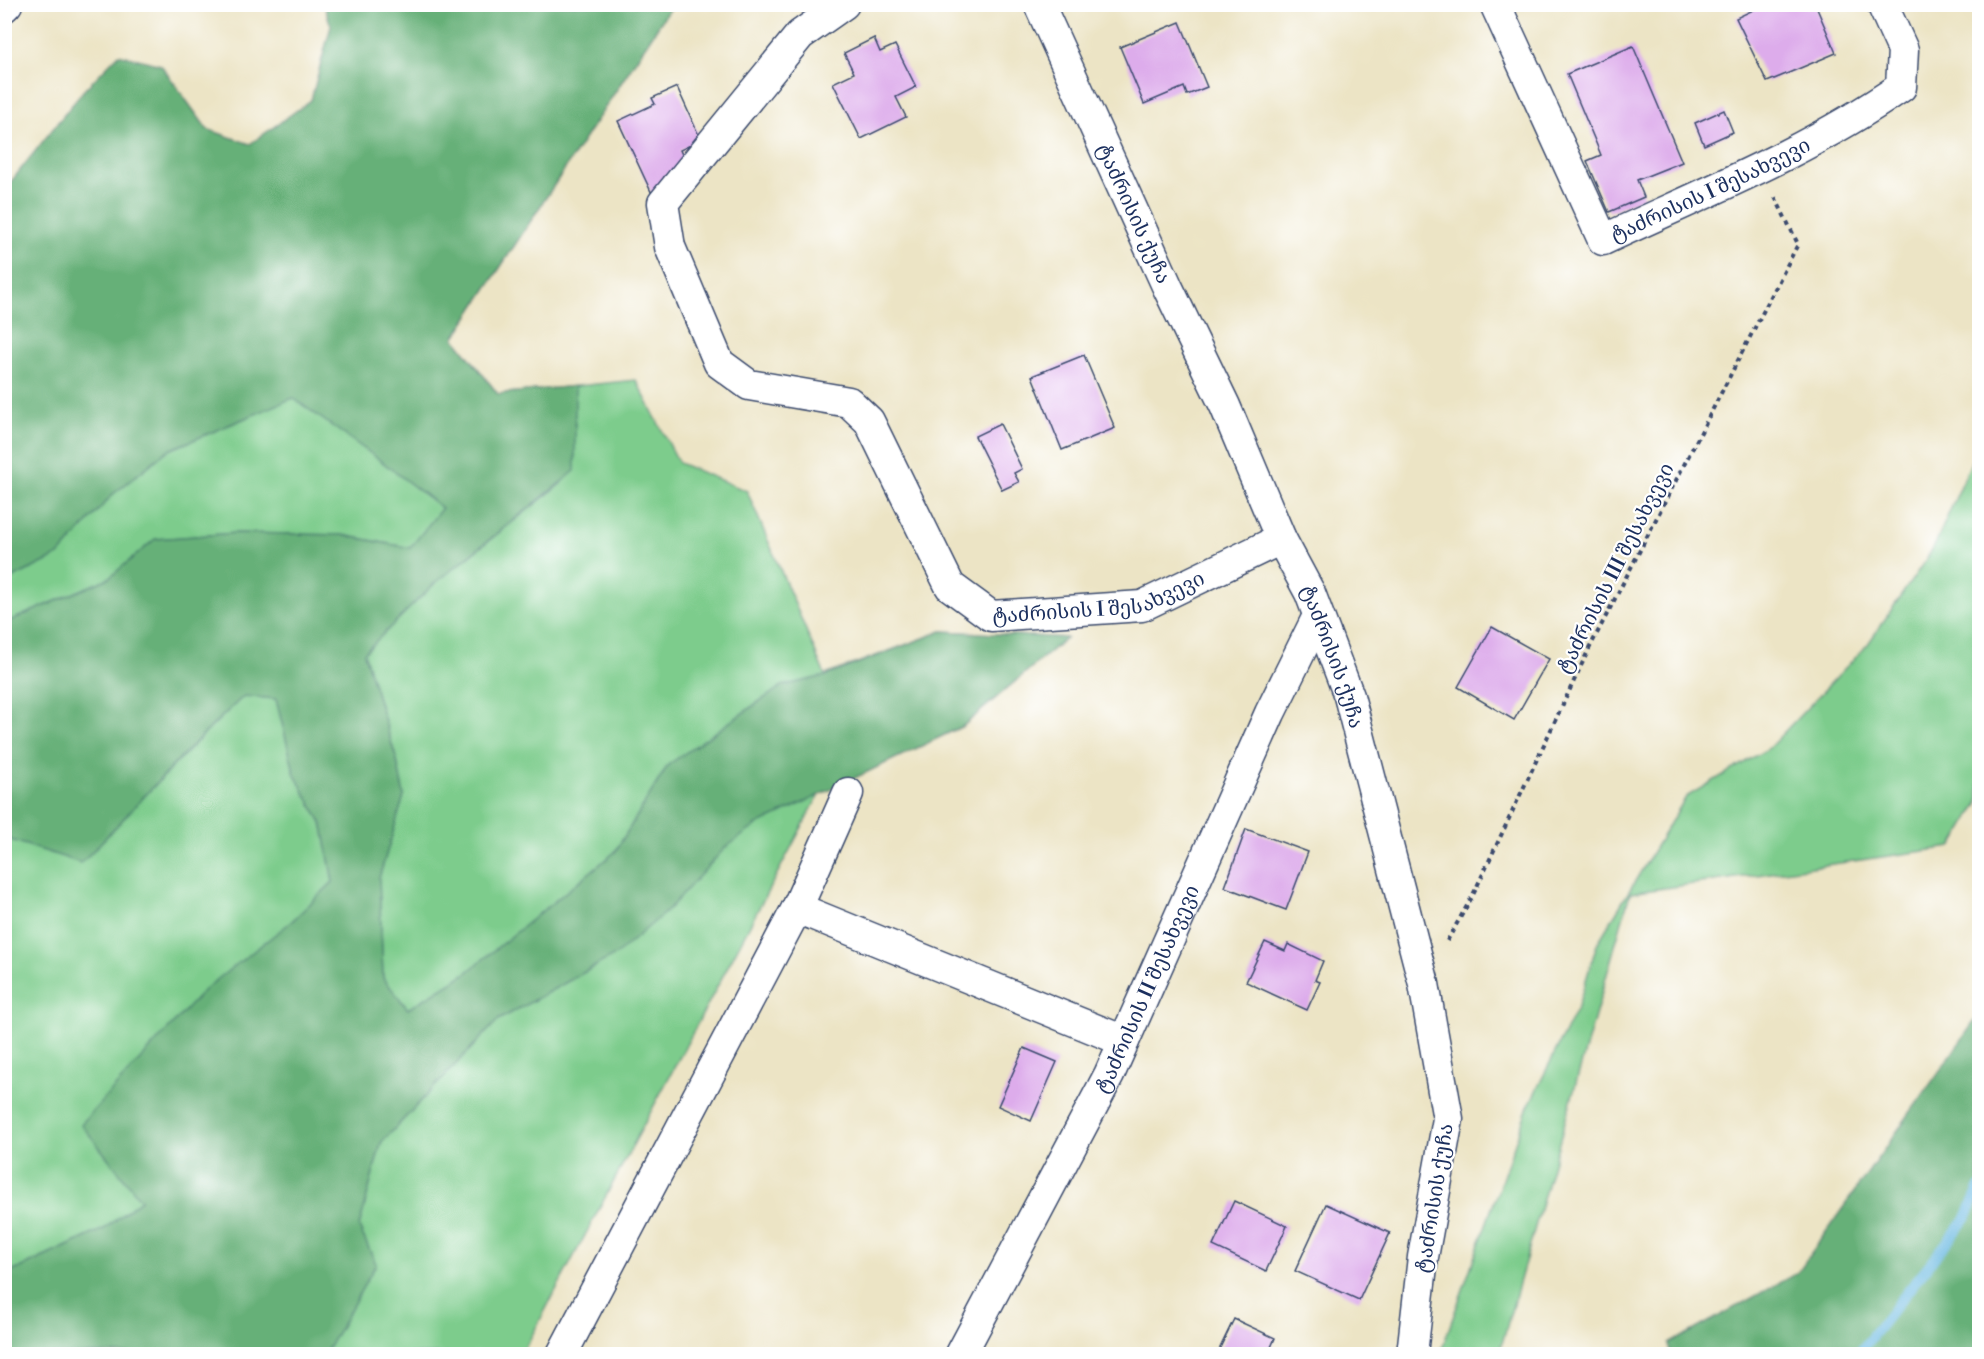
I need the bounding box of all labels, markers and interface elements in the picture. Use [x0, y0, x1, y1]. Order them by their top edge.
street label: ტაძრისის I შესახვევი [1607, 133, 1815, 249]
street label: ტაძრისის ქუჩა [1090, 140, 1175, 288]
street label: ტაძრისის III შესახვევი [1552, 459, 1680, 678]
street label: ტაძრისის I შესახვევი [991, 567, 1209, 630]
street label: ტაძრისის ქუჩა [1294, 581, 1368, 731]
street label: ტაძრისის II შესახვევი [1091, 882, 1206, 1098]
street label: ტაძრისის ქუჩა [1411, 1122, 1460, 1275]

